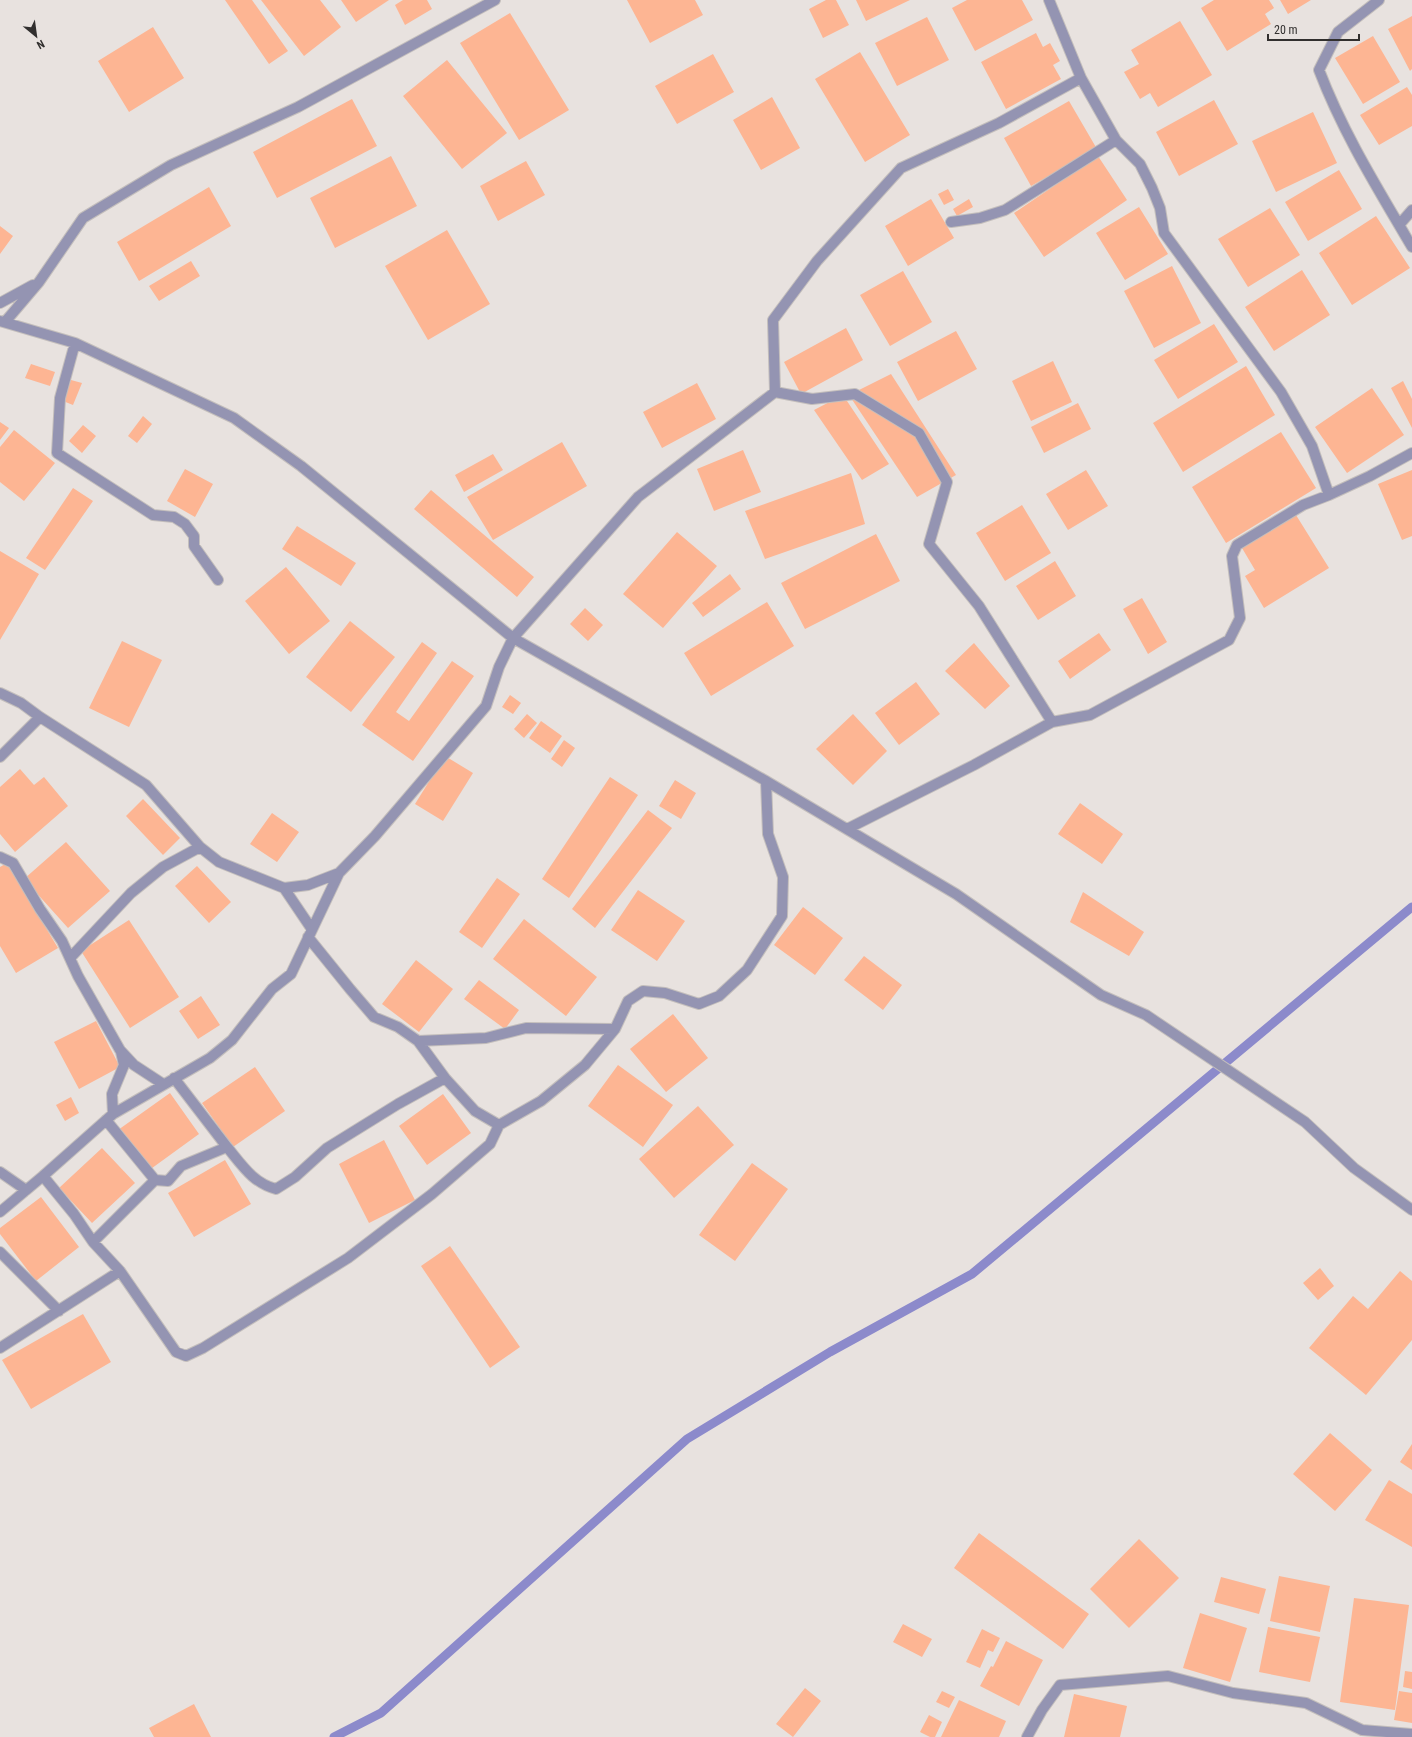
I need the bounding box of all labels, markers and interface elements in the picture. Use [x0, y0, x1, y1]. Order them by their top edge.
north arrow [16, 16, 56, 56]
scale bar [1268, 16, 1359, 42]
text: 20 m [1274, 23, 1298, 37]
text: N [34, 37, 47, 52]

